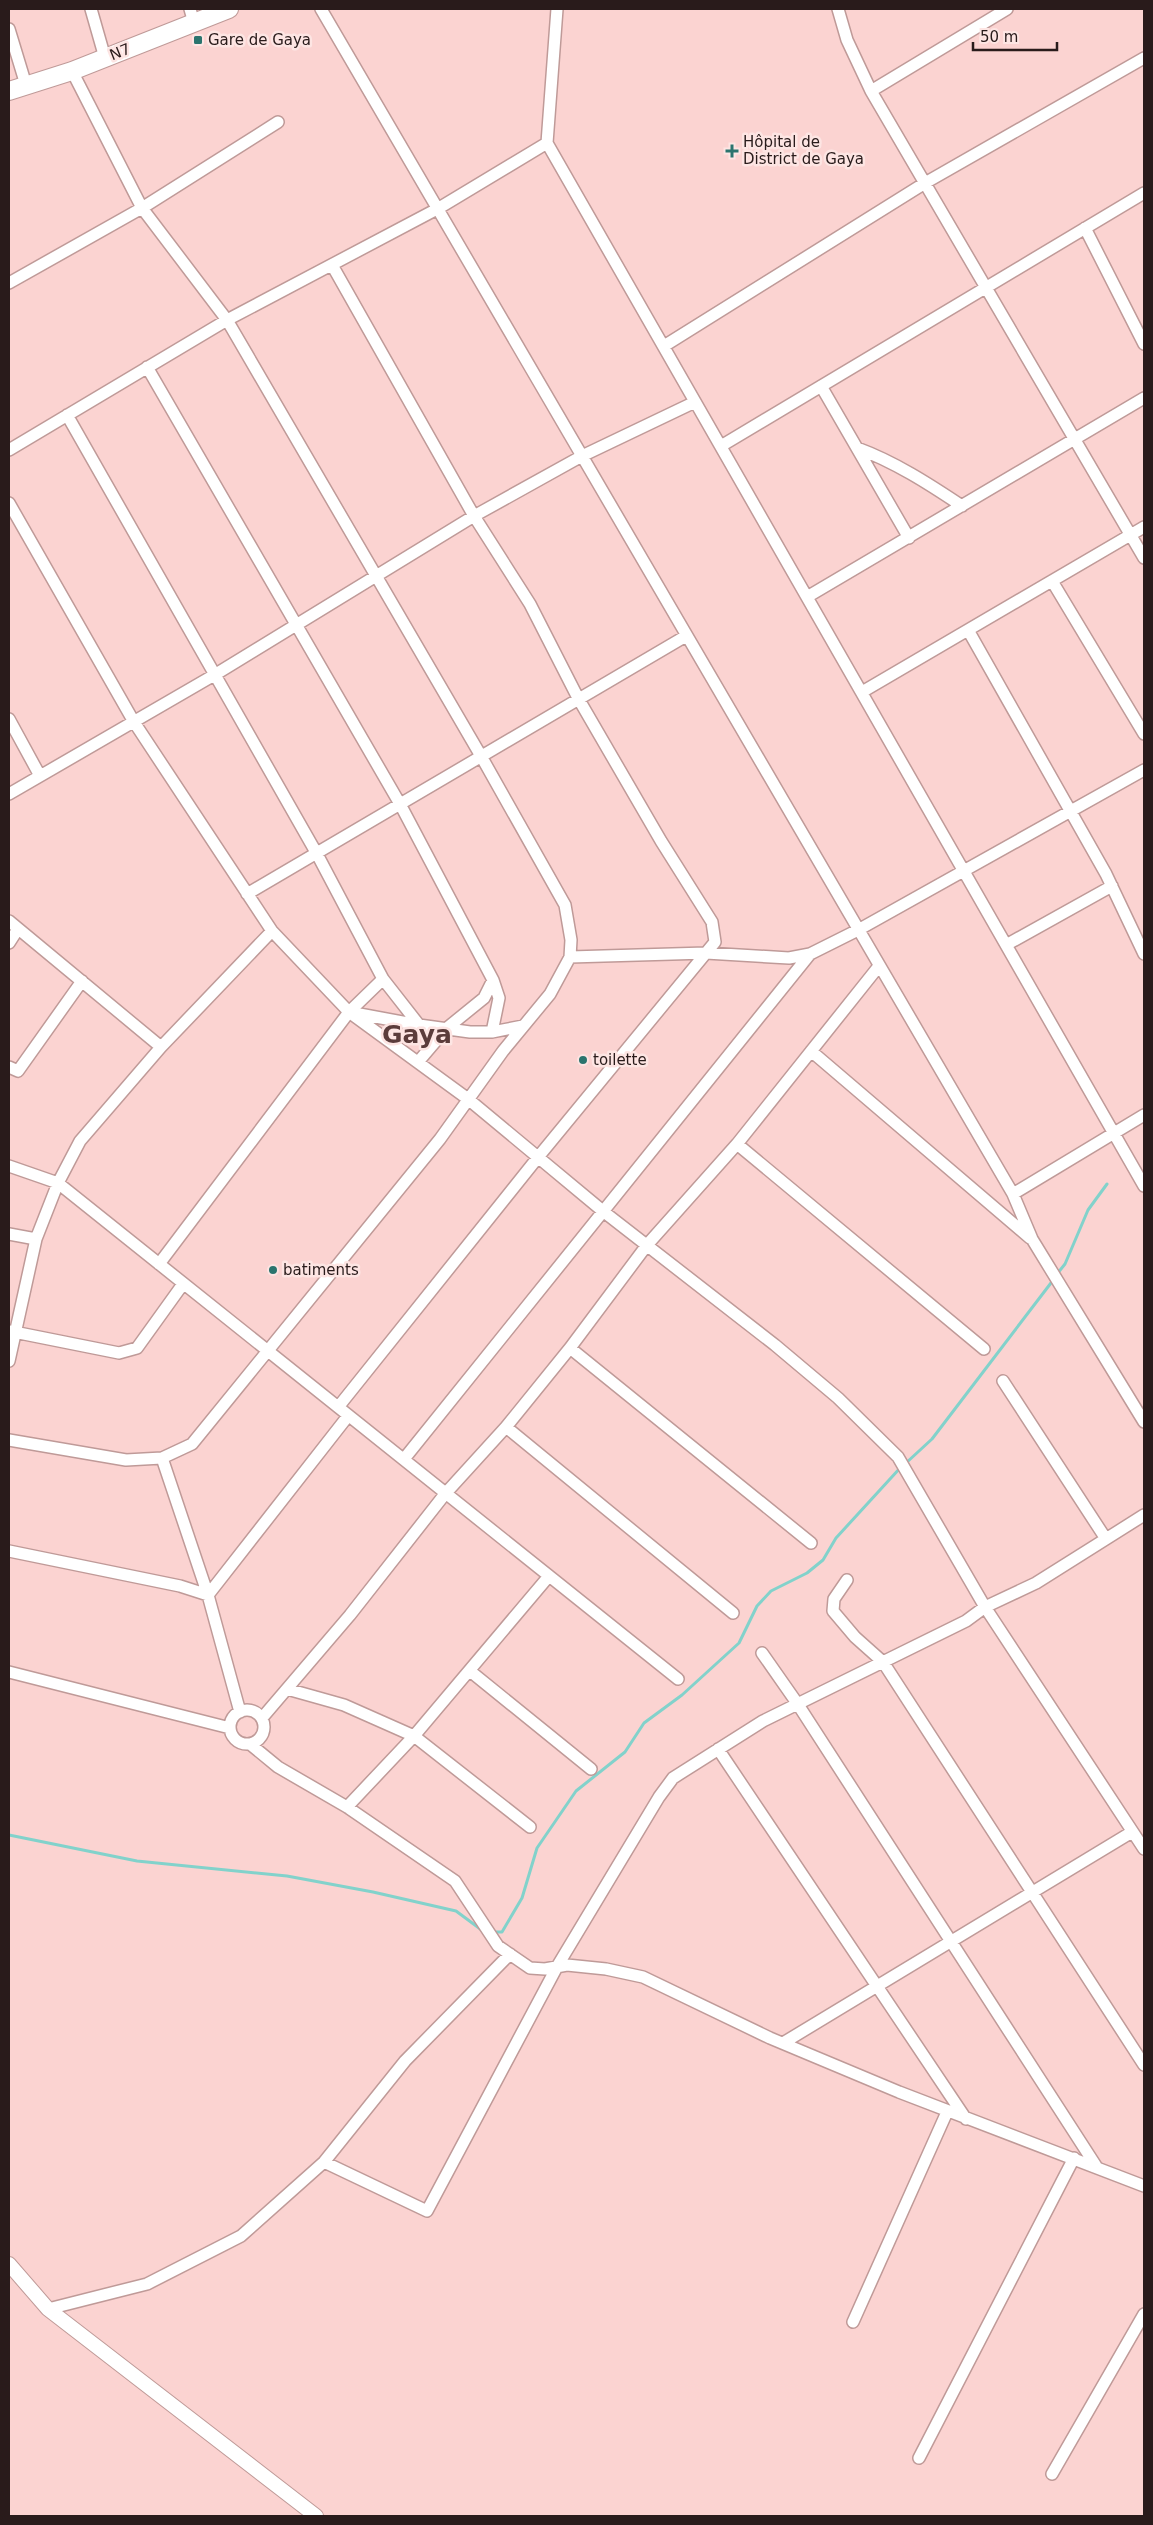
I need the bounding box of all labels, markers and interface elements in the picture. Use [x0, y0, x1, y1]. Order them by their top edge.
scale bar [973, 20, 1057, 52]
text: 50 m [980, 28, 1018, 46]
place label: Gare de Gaya [208, 31, 311, 49]
marker: Gare de Gaya [192, 34, 204, 46]
street label: N7 [107, 40, 133, 64]
place label: Hôpital de District de Gaya [743, 133, 864, 168]
marker: Hôpital de District de Gaya [725, 144, 739, 158]
district label: Gaya [382, 1020, 452, 1049]
place label: toilette [593, 1051, 647, 1069]
marker: toilette [577, 1054, 589, 1066]
place label: batiments [283, 1261, 359, 1279]
marker: batiments [267, 1264, 279, 1276]

